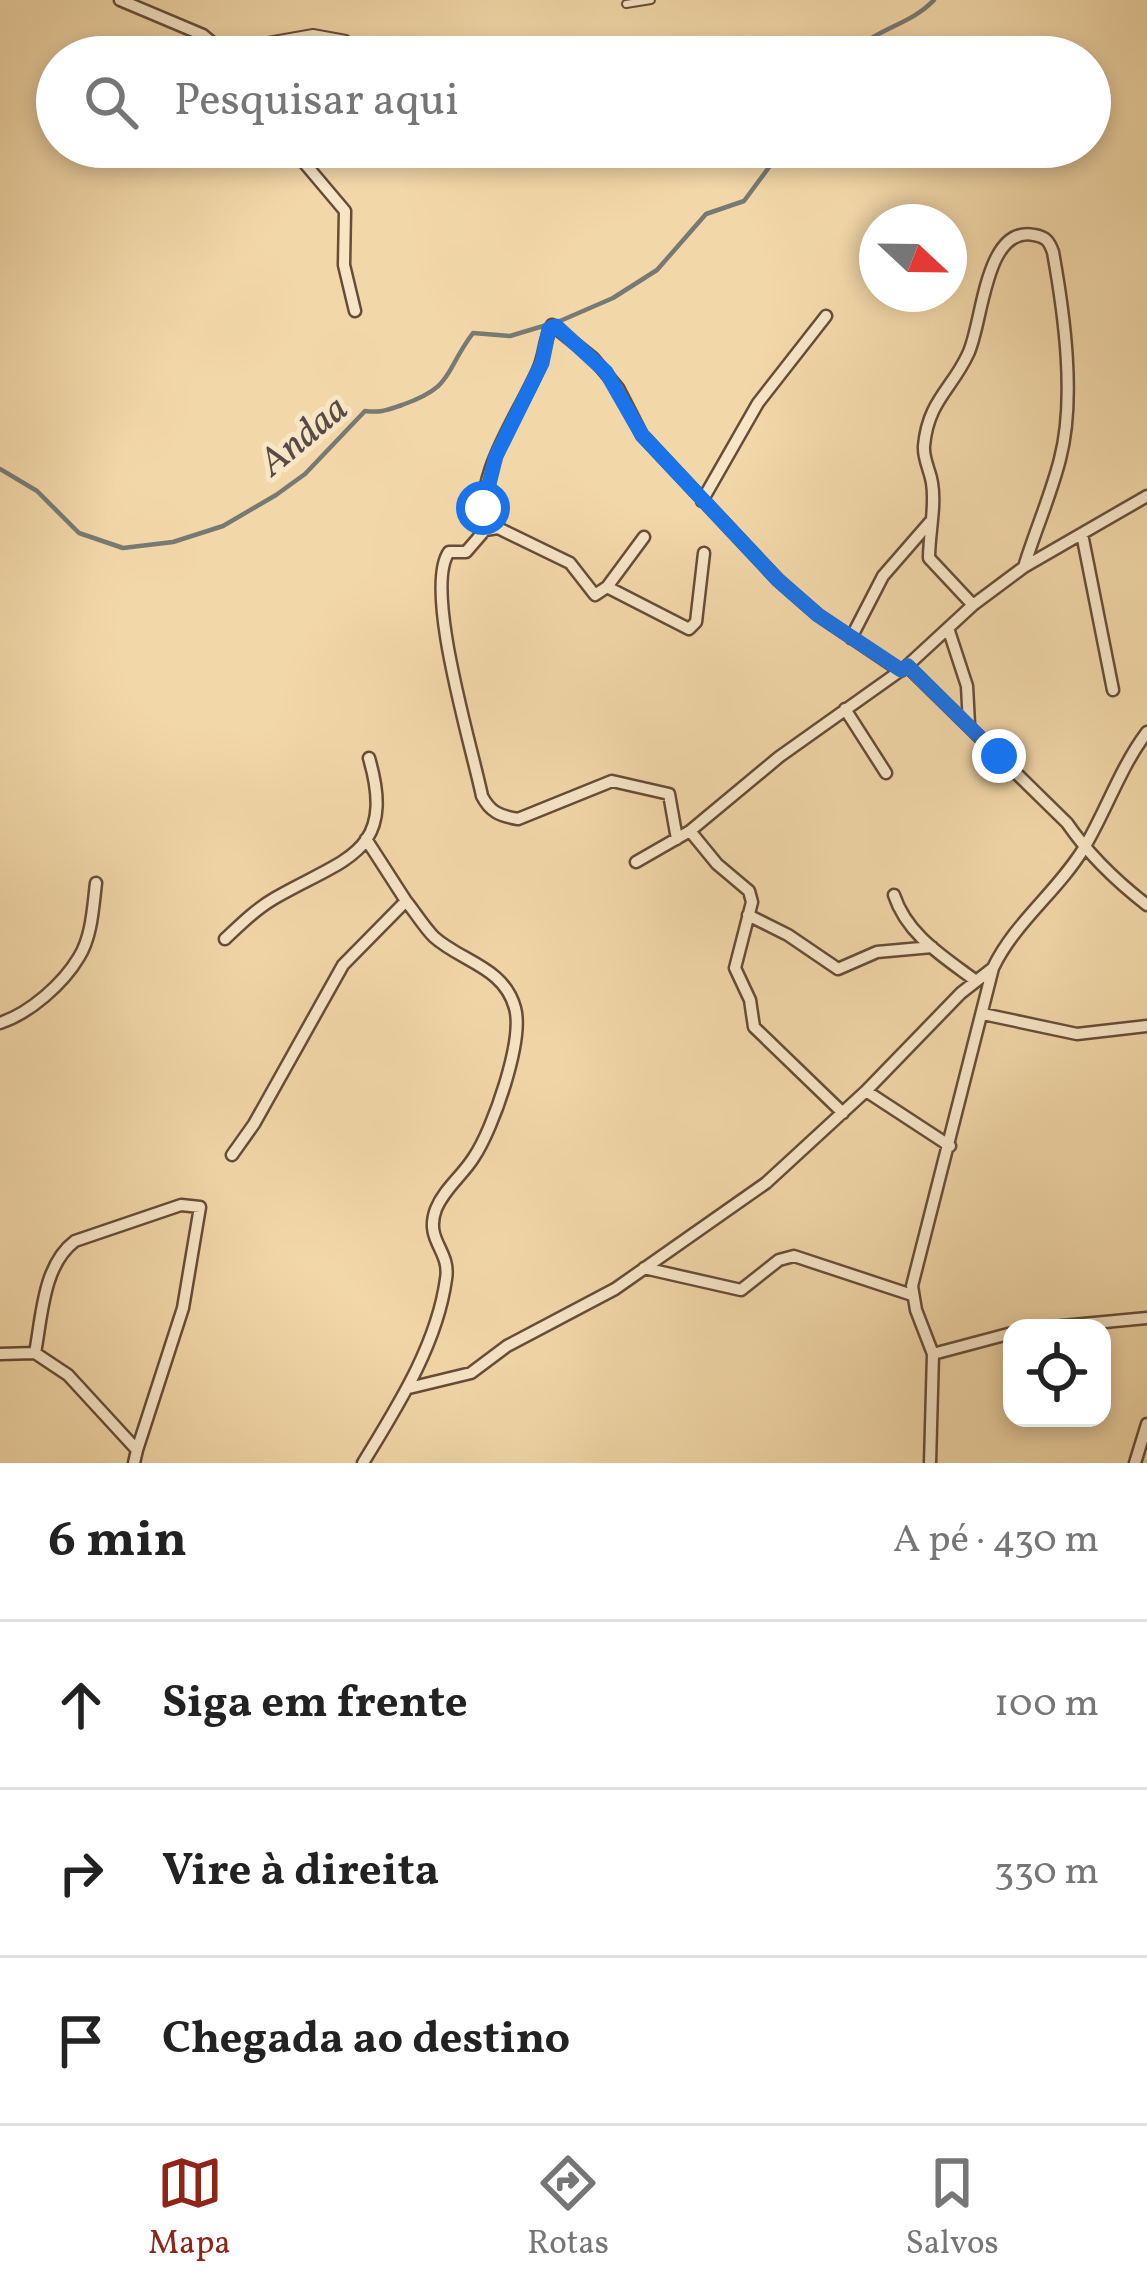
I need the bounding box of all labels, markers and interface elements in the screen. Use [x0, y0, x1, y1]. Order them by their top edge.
search box [36, 36, 1111, 168]
icon: search [78, 69, 144, 135]
text: Pesquisar aqui [174, 71, 459, 134]
north arrow [859, 204, 967, 312]
water label: Andaa [247, 384, 361, 492]
route start [456, 481, 510, 535]
route end [972, 729, 1026, 783]
map controls [1003, 1319, 1111, 1427]
button: locate [1003, 1319, 1111, 1427]
text: 6 min [48, 1506, 187, 1577]
text: A pé · 430 m [893, 1514, 1099, 1568]
icon: ahead [48, 1672, 114, 1738]
text: Siga em frente [162, 1673, 468, 1736]
text: 100 m [994, 1678, 1099, 1732]
icon: right [48, 1840, 114, 1906]
text: Vire à direita [162, 1841, 439, 1904]
text: 330 m [994, 1846, 1099, 1900]
icon: arrive [48, 2008, 114, 2074]
text: Chegada ao destino [162, 2009, 570, 2072]
tab: Mapa [148, 2150, 231, 2268]
tab: Rotas [527, 2150, 609, 2268]
tab: Salvos [905, 2150, 999, 2268]

